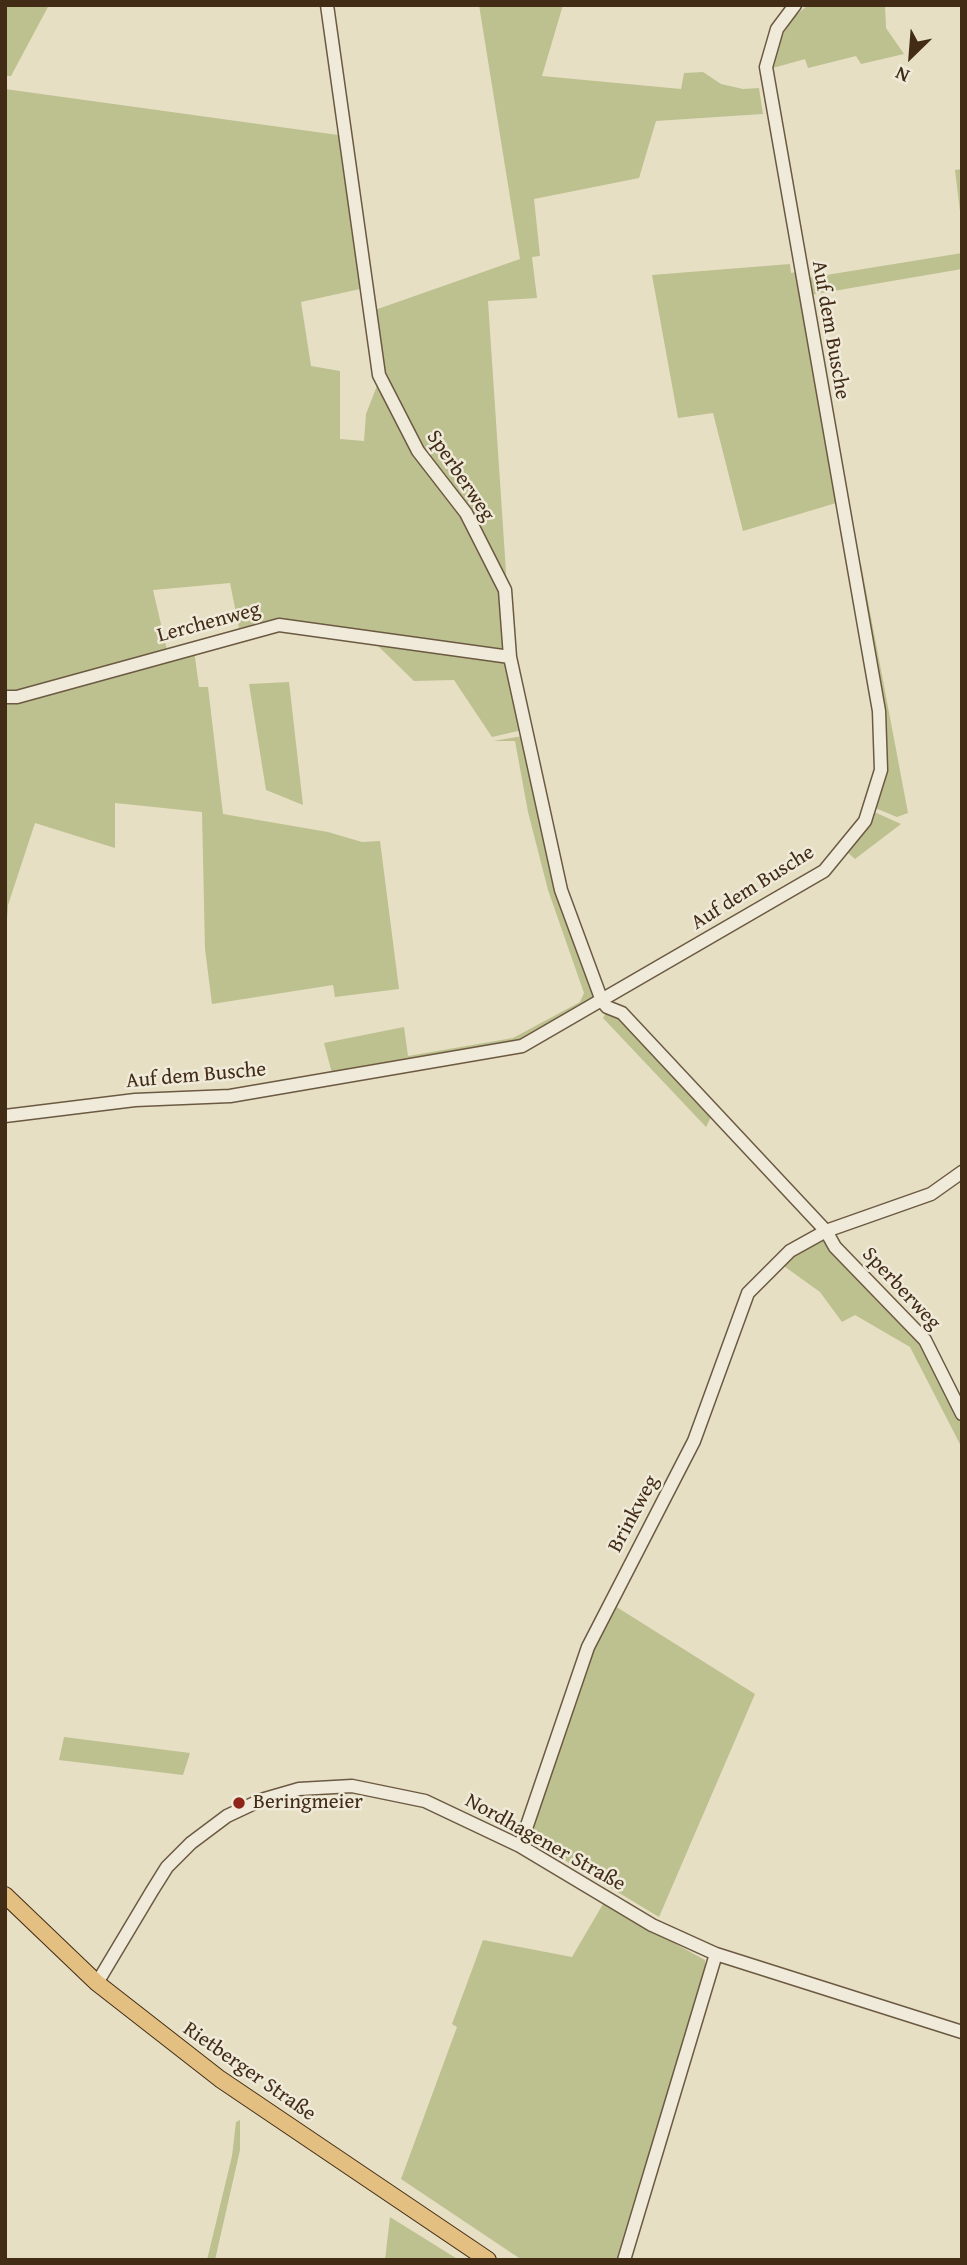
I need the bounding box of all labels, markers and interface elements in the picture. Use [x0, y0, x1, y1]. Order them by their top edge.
north arrow [876, 21, 946, 91]
text: N [890, 60, 914, 90]
street label: Auf dem Busche [805, 259, 855, 401]
street label: Sperberweg [420, 426, 500, 526]
street label: Lerchenweg [155, 597, 263, 649]
street label: Auf dem Busche [687, 840, 819, 936]
street label: Auf dem Busche [125, 1057, 267, 1095]
street label: Sperberweg [856, 1242, 946, 1336]
street label: Brinkweg [603, 1471, 665, 1557]
street label: Nordhagener Straße [460, 1789, 630, 1897]
place label: Beringmeier [253, 1790, 363, 1816]
marker: Beringmeier [231, 1795, 247, 1811]
street label: Rietberger Straße [178, 2017, 320, 2127]

